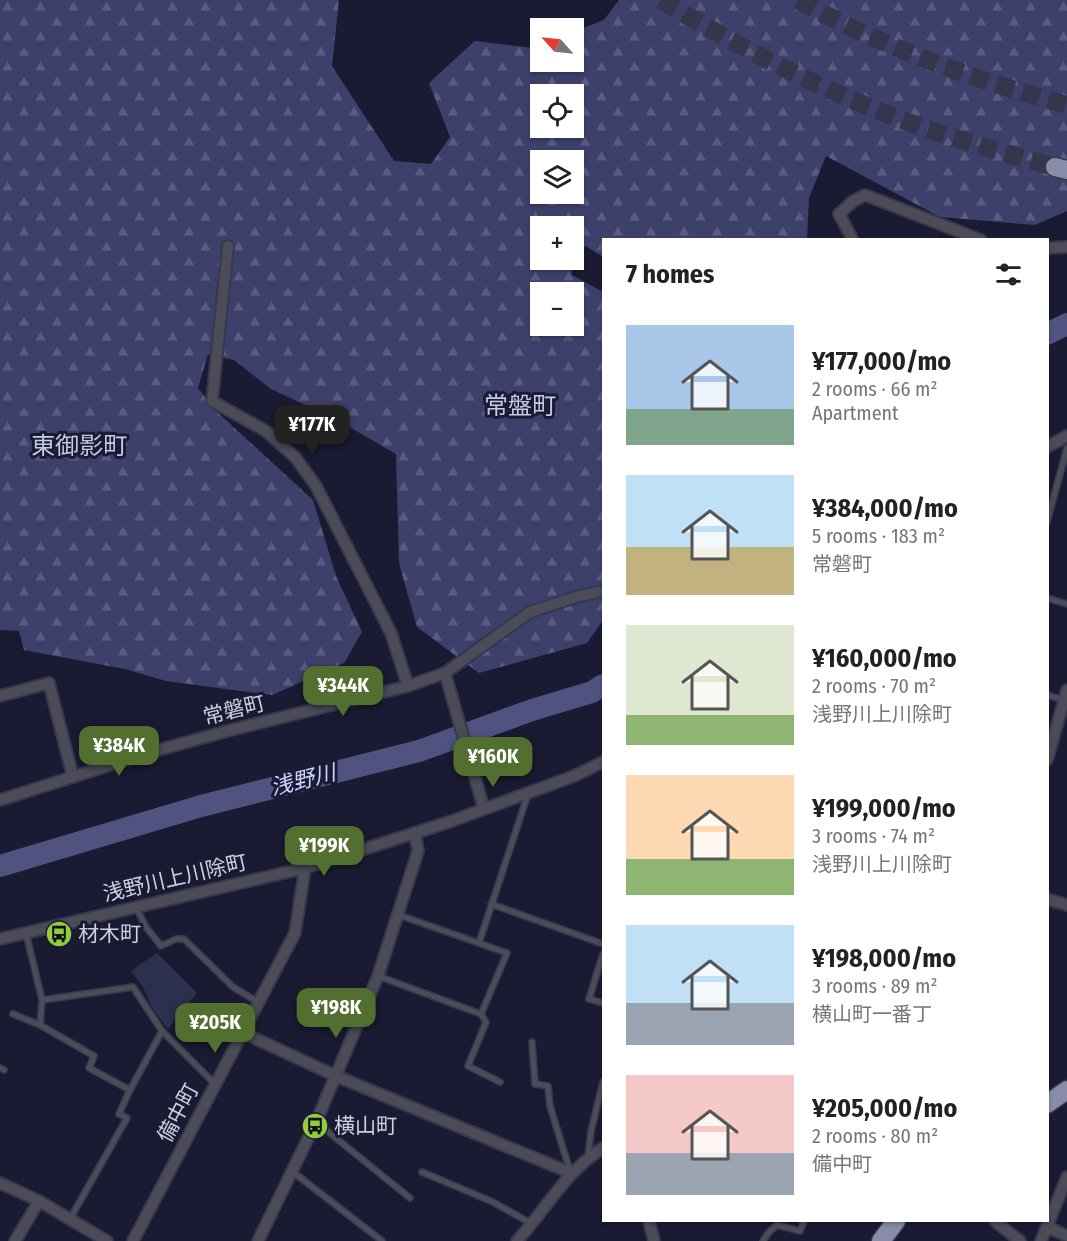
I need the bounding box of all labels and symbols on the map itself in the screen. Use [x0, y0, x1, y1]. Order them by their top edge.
north arrow [530, 18, 584, 72]
district label: 常盤町 [484, 392, 556, 420]
pin: ¥177K [270, 405, 354, 456]
district label: 東御影町 [31, 432, 127, 460]
pin: ¥344K [301, 666, 385, 717]
street label: 常磐町 [200, 690, 268, 730]
pin: ¥384K [77, 726, 161, 777]
pin: ¥160K [451, 737, 535, 788]
water label: 浅野川 [268, 758, 340, 801]
pin: ¥199K [282, 826, 366, 877]
street label: 浅野川上川除町 [100, 849, 250, 907]
bus stop icon: 材木町 [44, 919, 74, 949]
place label: 材木町 [78, 921, 141, 947]
pin: ¥198K [294, 988, 378, 1039]
pin: ¥205K [173, 1003, 257, 1054]
street label: 備中町 [152, 1079, 204, 1147]
bus stop icon: 横山町 [300, 1111, 330, 1141]
place label: 横山町 [334, 1113, 397, 1139]

